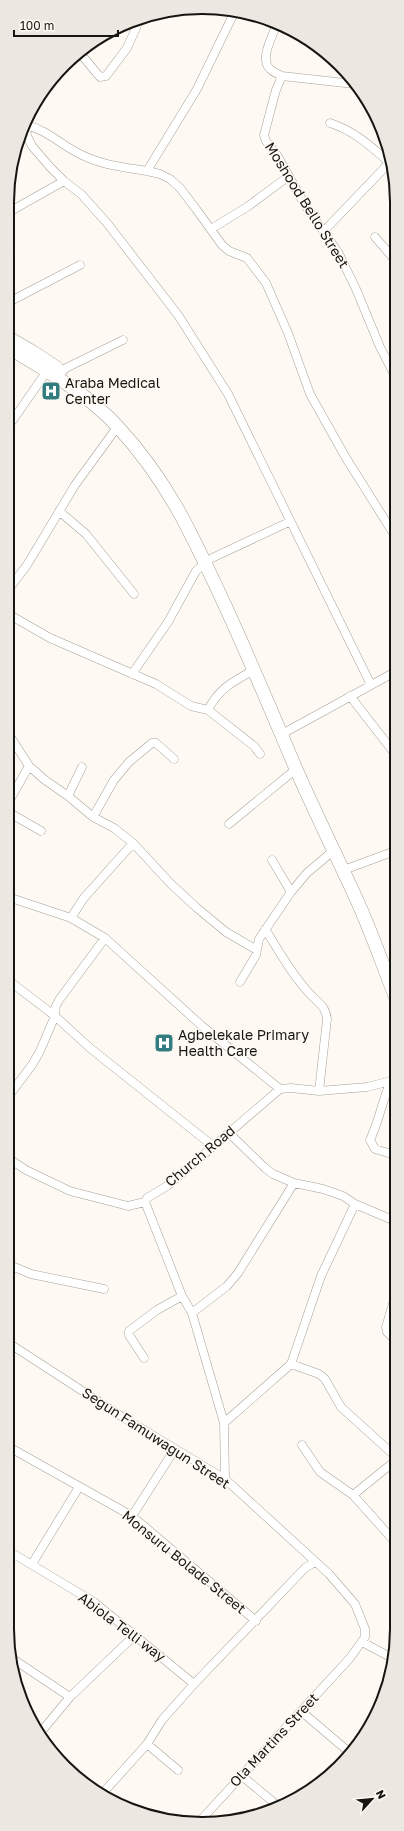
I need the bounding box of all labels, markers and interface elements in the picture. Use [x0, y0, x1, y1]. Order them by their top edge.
scale bar [14, 12, 118, 38]
text: 100 m [20, 18, 54, 33]
street label: Moshood Bello Street [262, 139, 353, 271]
place label: Araba Medical Center [65, 374, 160, 407]
hospital icon: Araba Medical Center [40, 380, 62, 402]
place label: Agbelekale Primary Health Care [178, 1026, 309, 1059]
hospital icon: Agbelekale Primary Health Care [153, 1032, 175, 1054]
street label: Church Road [161, 1121, 238, 1190]
street label: Segun Famuwagun Street [79, 1383, 233, 1492]
street label: Monsuru Bolade Street [119, 1506, 250, 1617]
street label: Abiola Telli way [76, 1588, 169, 1665]
street label: Ola Martins Street [226, 1689, 322, 1790]
north arrow [352, 1779, 392, 1819]
text: N [374, 1788, 389, 1801]

